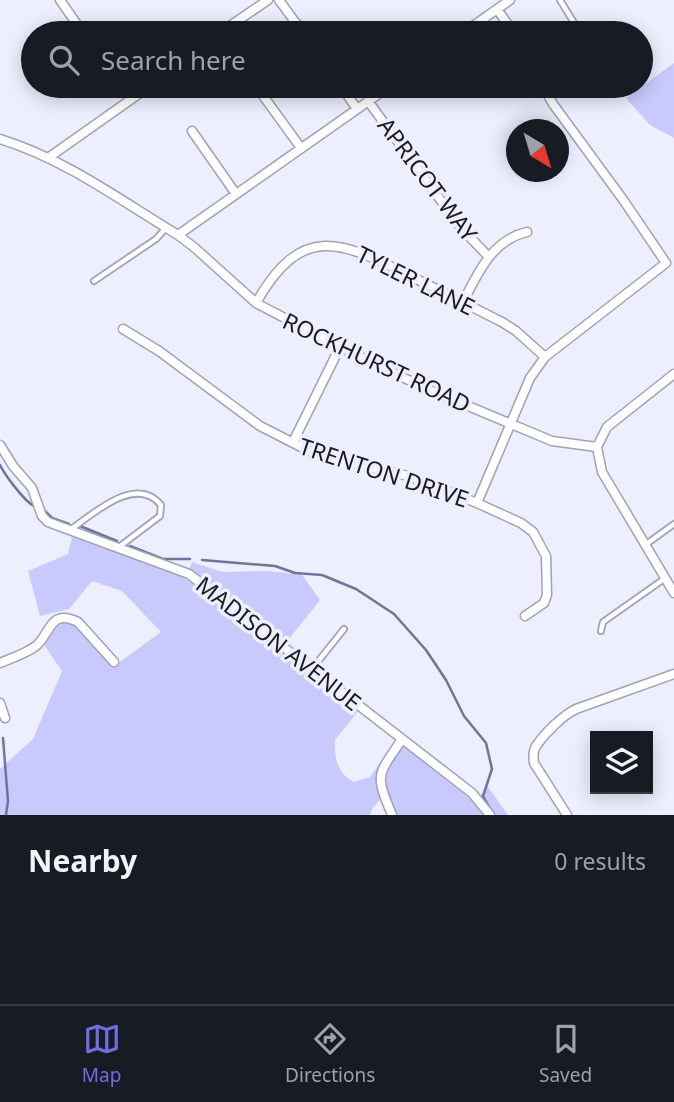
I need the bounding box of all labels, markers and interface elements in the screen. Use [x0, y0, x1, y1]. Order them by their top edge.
search box [21, 21, 653, 98]
icon: search [45, 41, 83, 79]
text: Search here [101, 42, 246, 78]
street label: APRICOT WAY [371, 110, 486, 248]
north arrow [506, 119, 569, 182]
street label: TYLER LANE [351, 238, 481, 322]
street label: ROCKHURST ROAD [278, 304, 476, 420]
street label: TRENTON DRIVE [295, 429, 473, 515]
street label: MADISON AVENUE [190, 568, 368, 718]
map controls [590, 731, 653, 794]
button: layers [590, 731, 653, 794]
text: Nearby [28, 840, 137, 881]
text: 0 results [554, 845, 646, 877]
tab: Map [82, 1020, 121, 1088]
tab: Directions [285, 1020, 375, 1088]
tab: Saved [539, 1020, 592, 1088]

